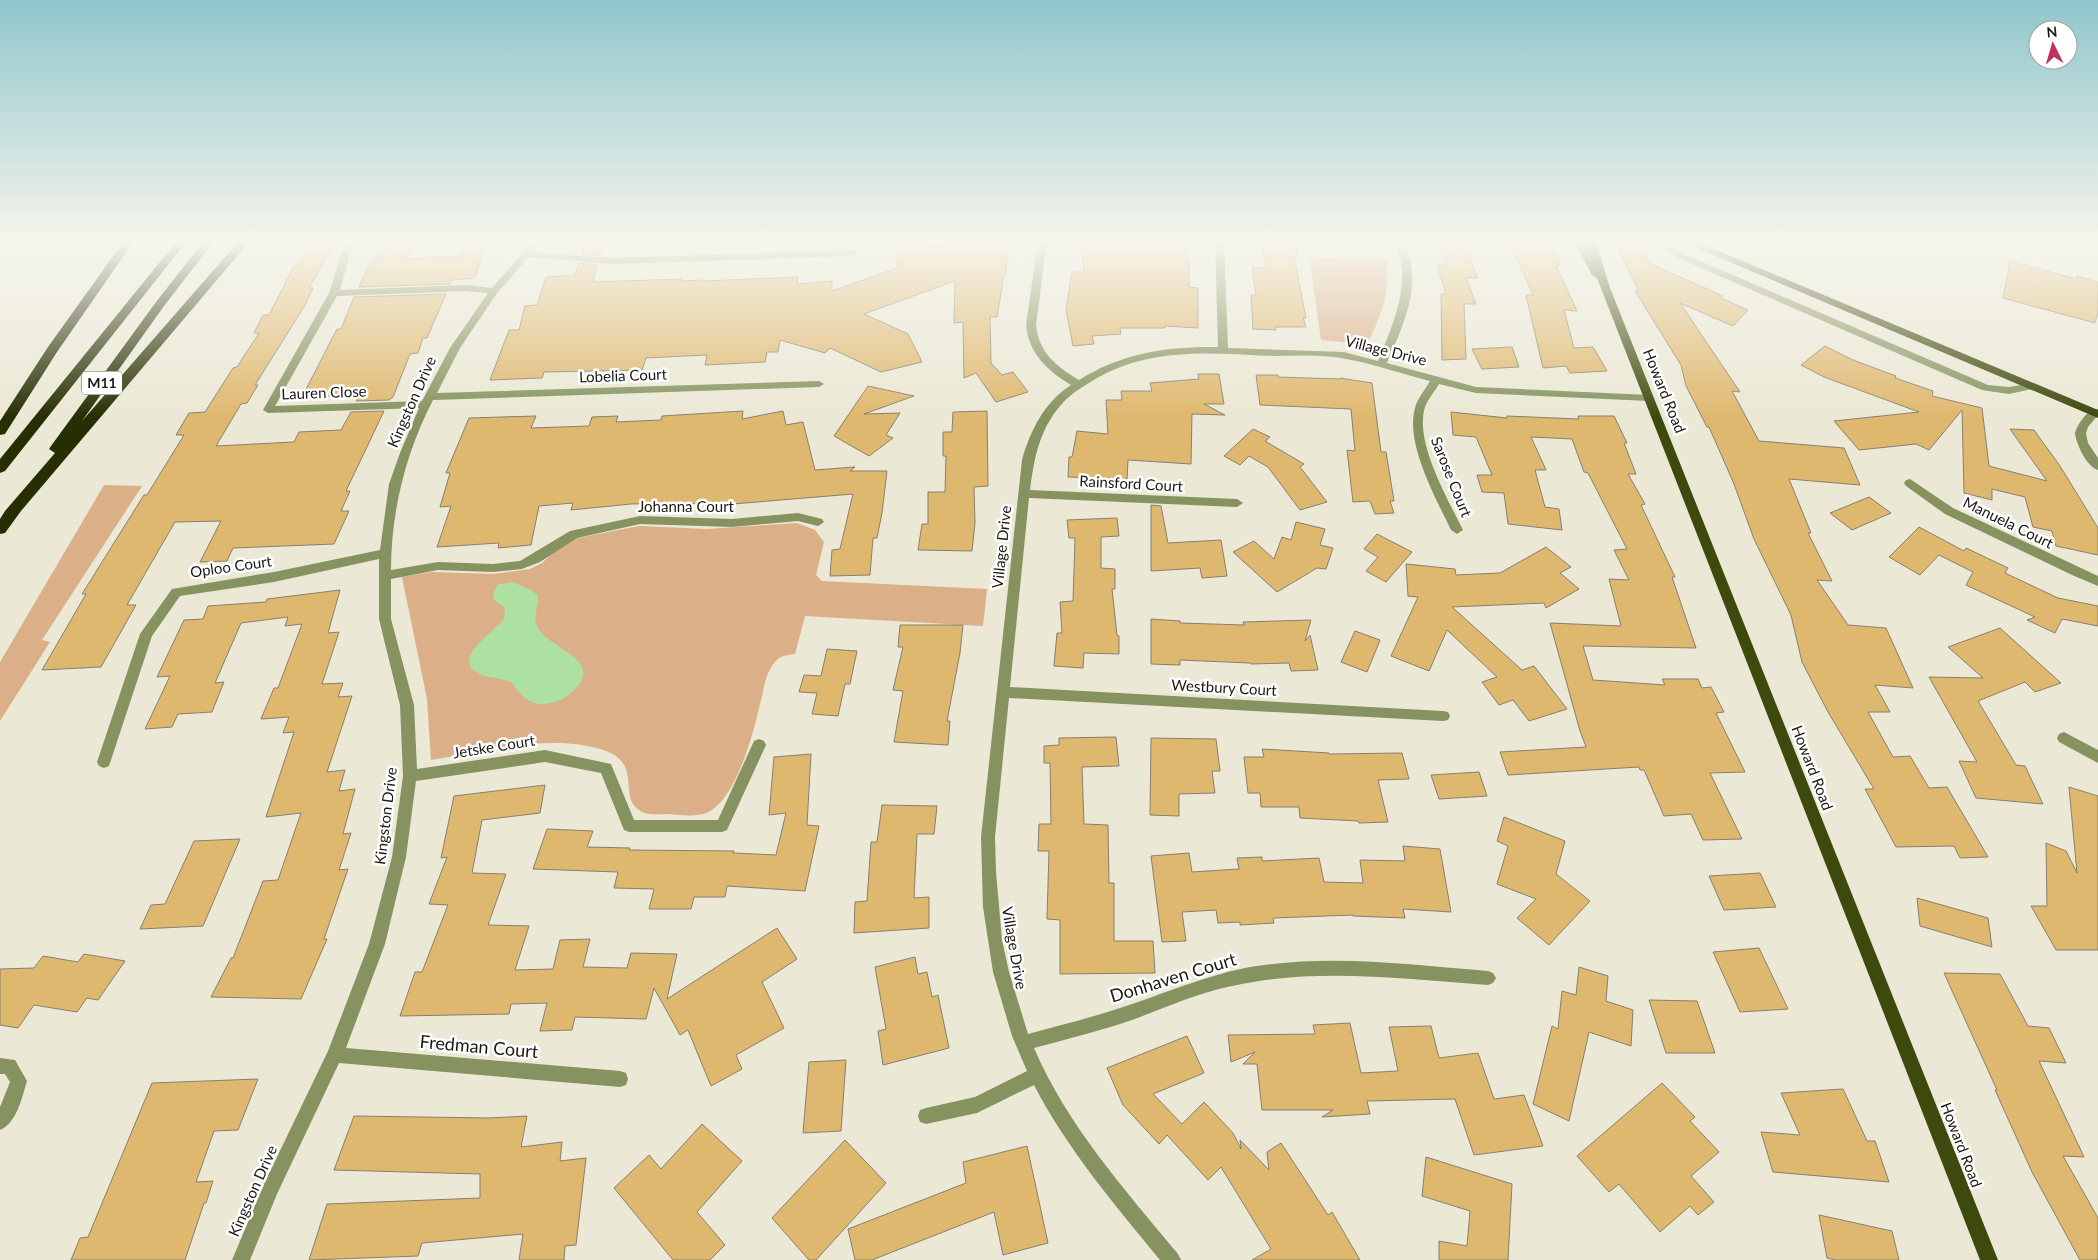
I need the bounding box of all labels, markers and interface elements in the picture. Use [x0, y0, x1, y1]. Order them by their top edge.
north arrow [2028, 20, 2078, 70]
text: N [2046, 23, 2058, 40]
street label: Village Drive [1344, 331, 1429, 369]
street label: Howard Road [1640, 346, 1690, 435]
street label: Kingston Drive [383, 353, 439, 450]
street label: Lobelia Court [579, 364, 668, 386]
road number: M11 [82, 372, 122, 394]
street label: Lauren Close [281, 382, 367, 402]
street label: Sarose Court [1428, 434, 1476, 520]
street label: Rainsford Court [1079, 471, 1184, 495]
street label: Manuela Court [1960, 492, 2057, 552]
street label: Johanna Court [638, 497, 735, 515]
street label: Village Drive [988, 504, 1014, 589]
street label: Oploo Court [189, 551, 273, 581]
street label: Westbury Court [1171, 675, 1278, 699]
street label: Howard Road [1789, 723, 1837, 813]
street label: Jetske Court [452, 731, 537, 761]
street label: Kingston Drive [370, 766, 400, 866]
street label: Village Drive [999, 905, 1031, 991]
street label: Donhaven Court [1107, 947, 1239, 1007]
street label: Fredman Court [419, 1030, 540, 1062]
street label: Howard Road [1938, 1100, 1986, 1190]
street label: Kingston Drive [224, 1142, 280, 1239]

